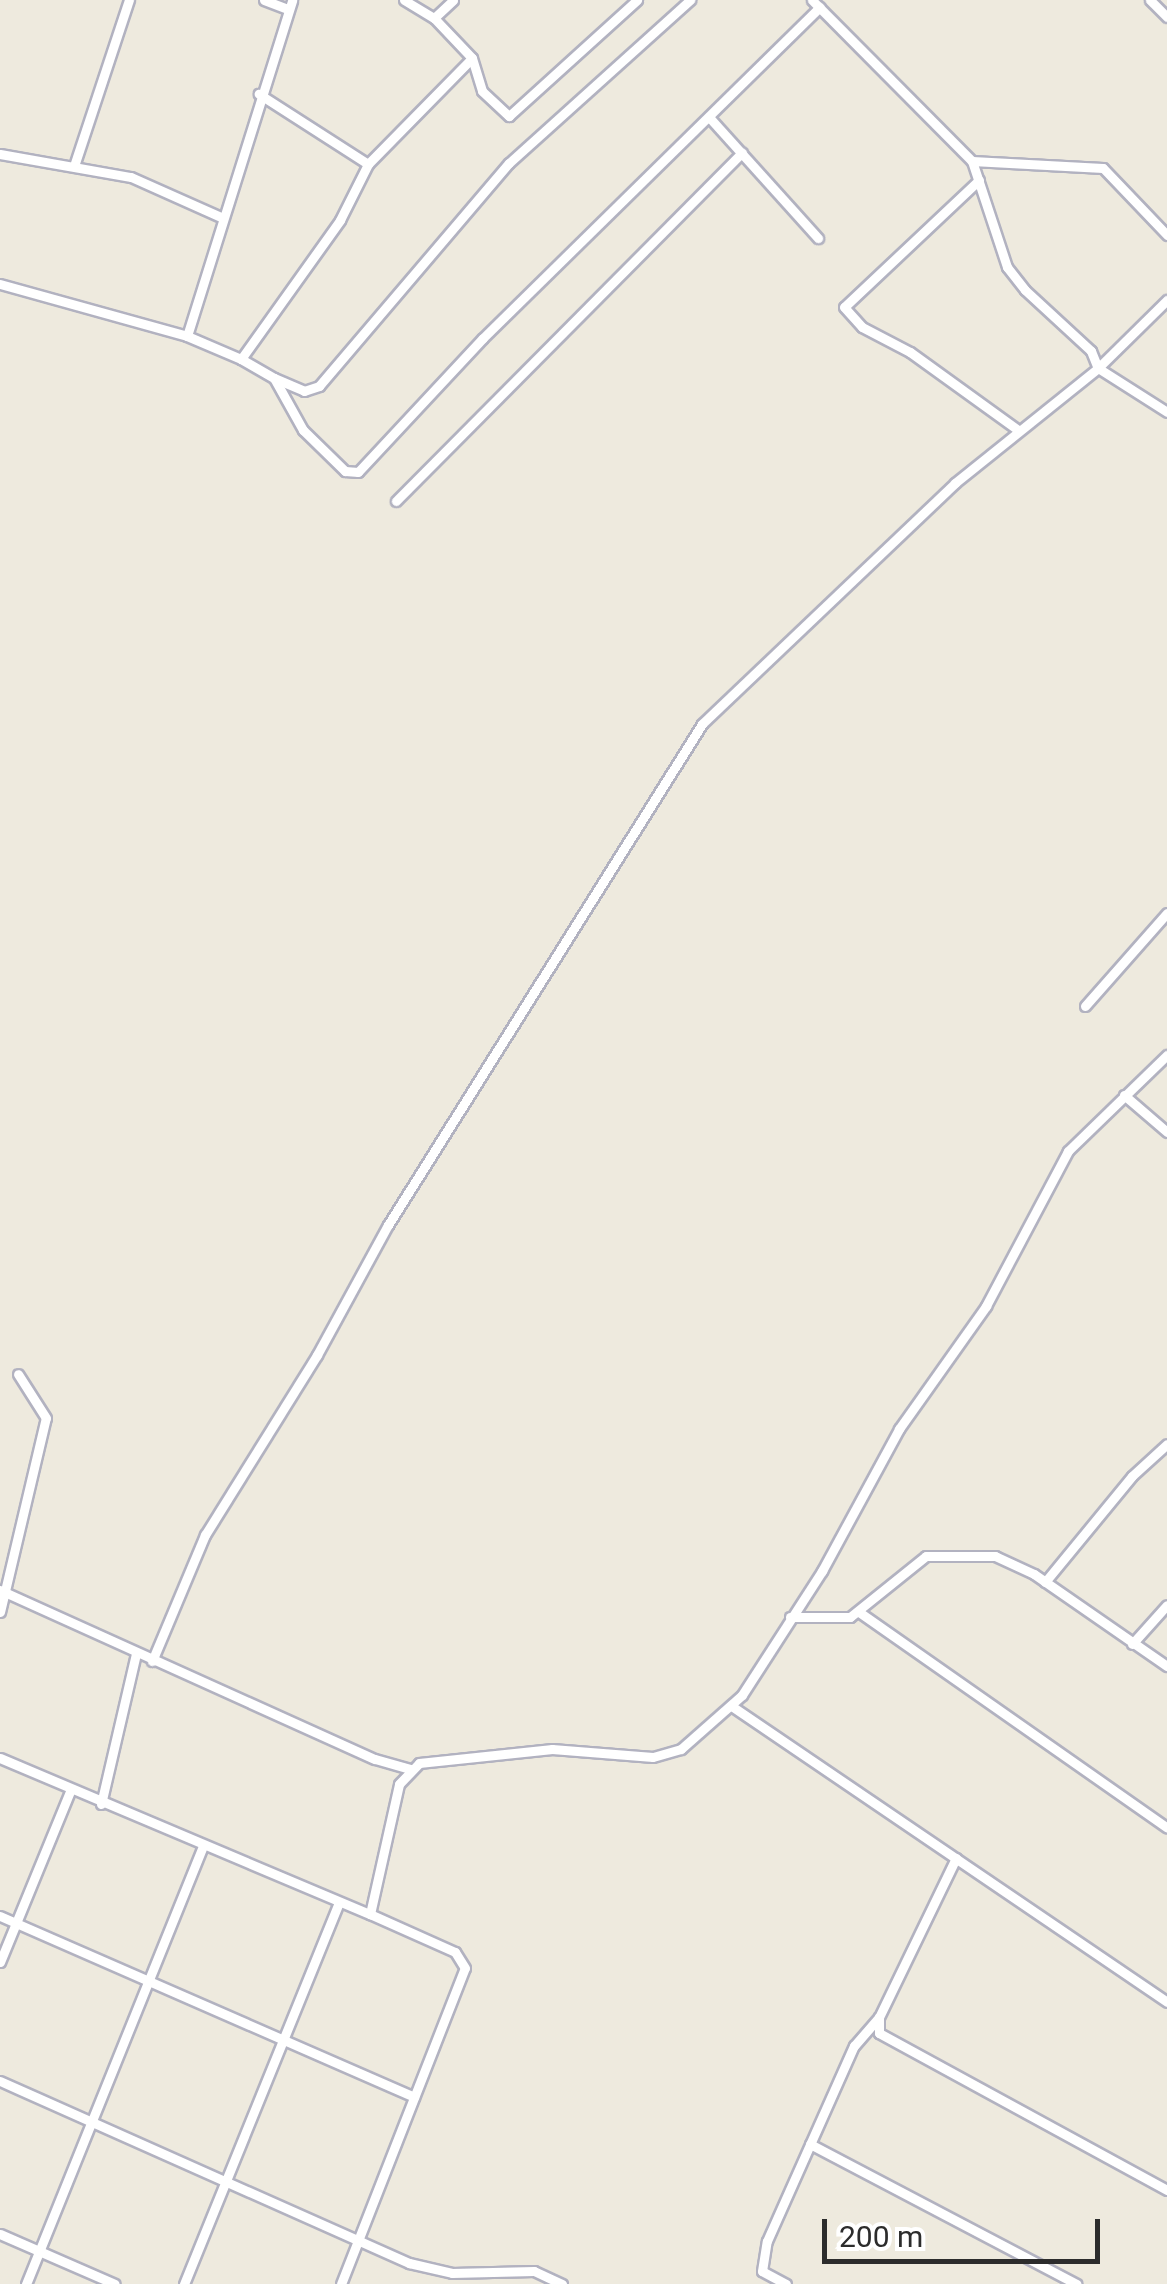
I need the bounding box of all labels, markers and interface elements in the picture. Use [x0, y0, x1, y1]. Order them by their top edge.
scale bar [827, 2199, 1104, 2261]
text: 200 m [839, 2219, 923, 2254]

